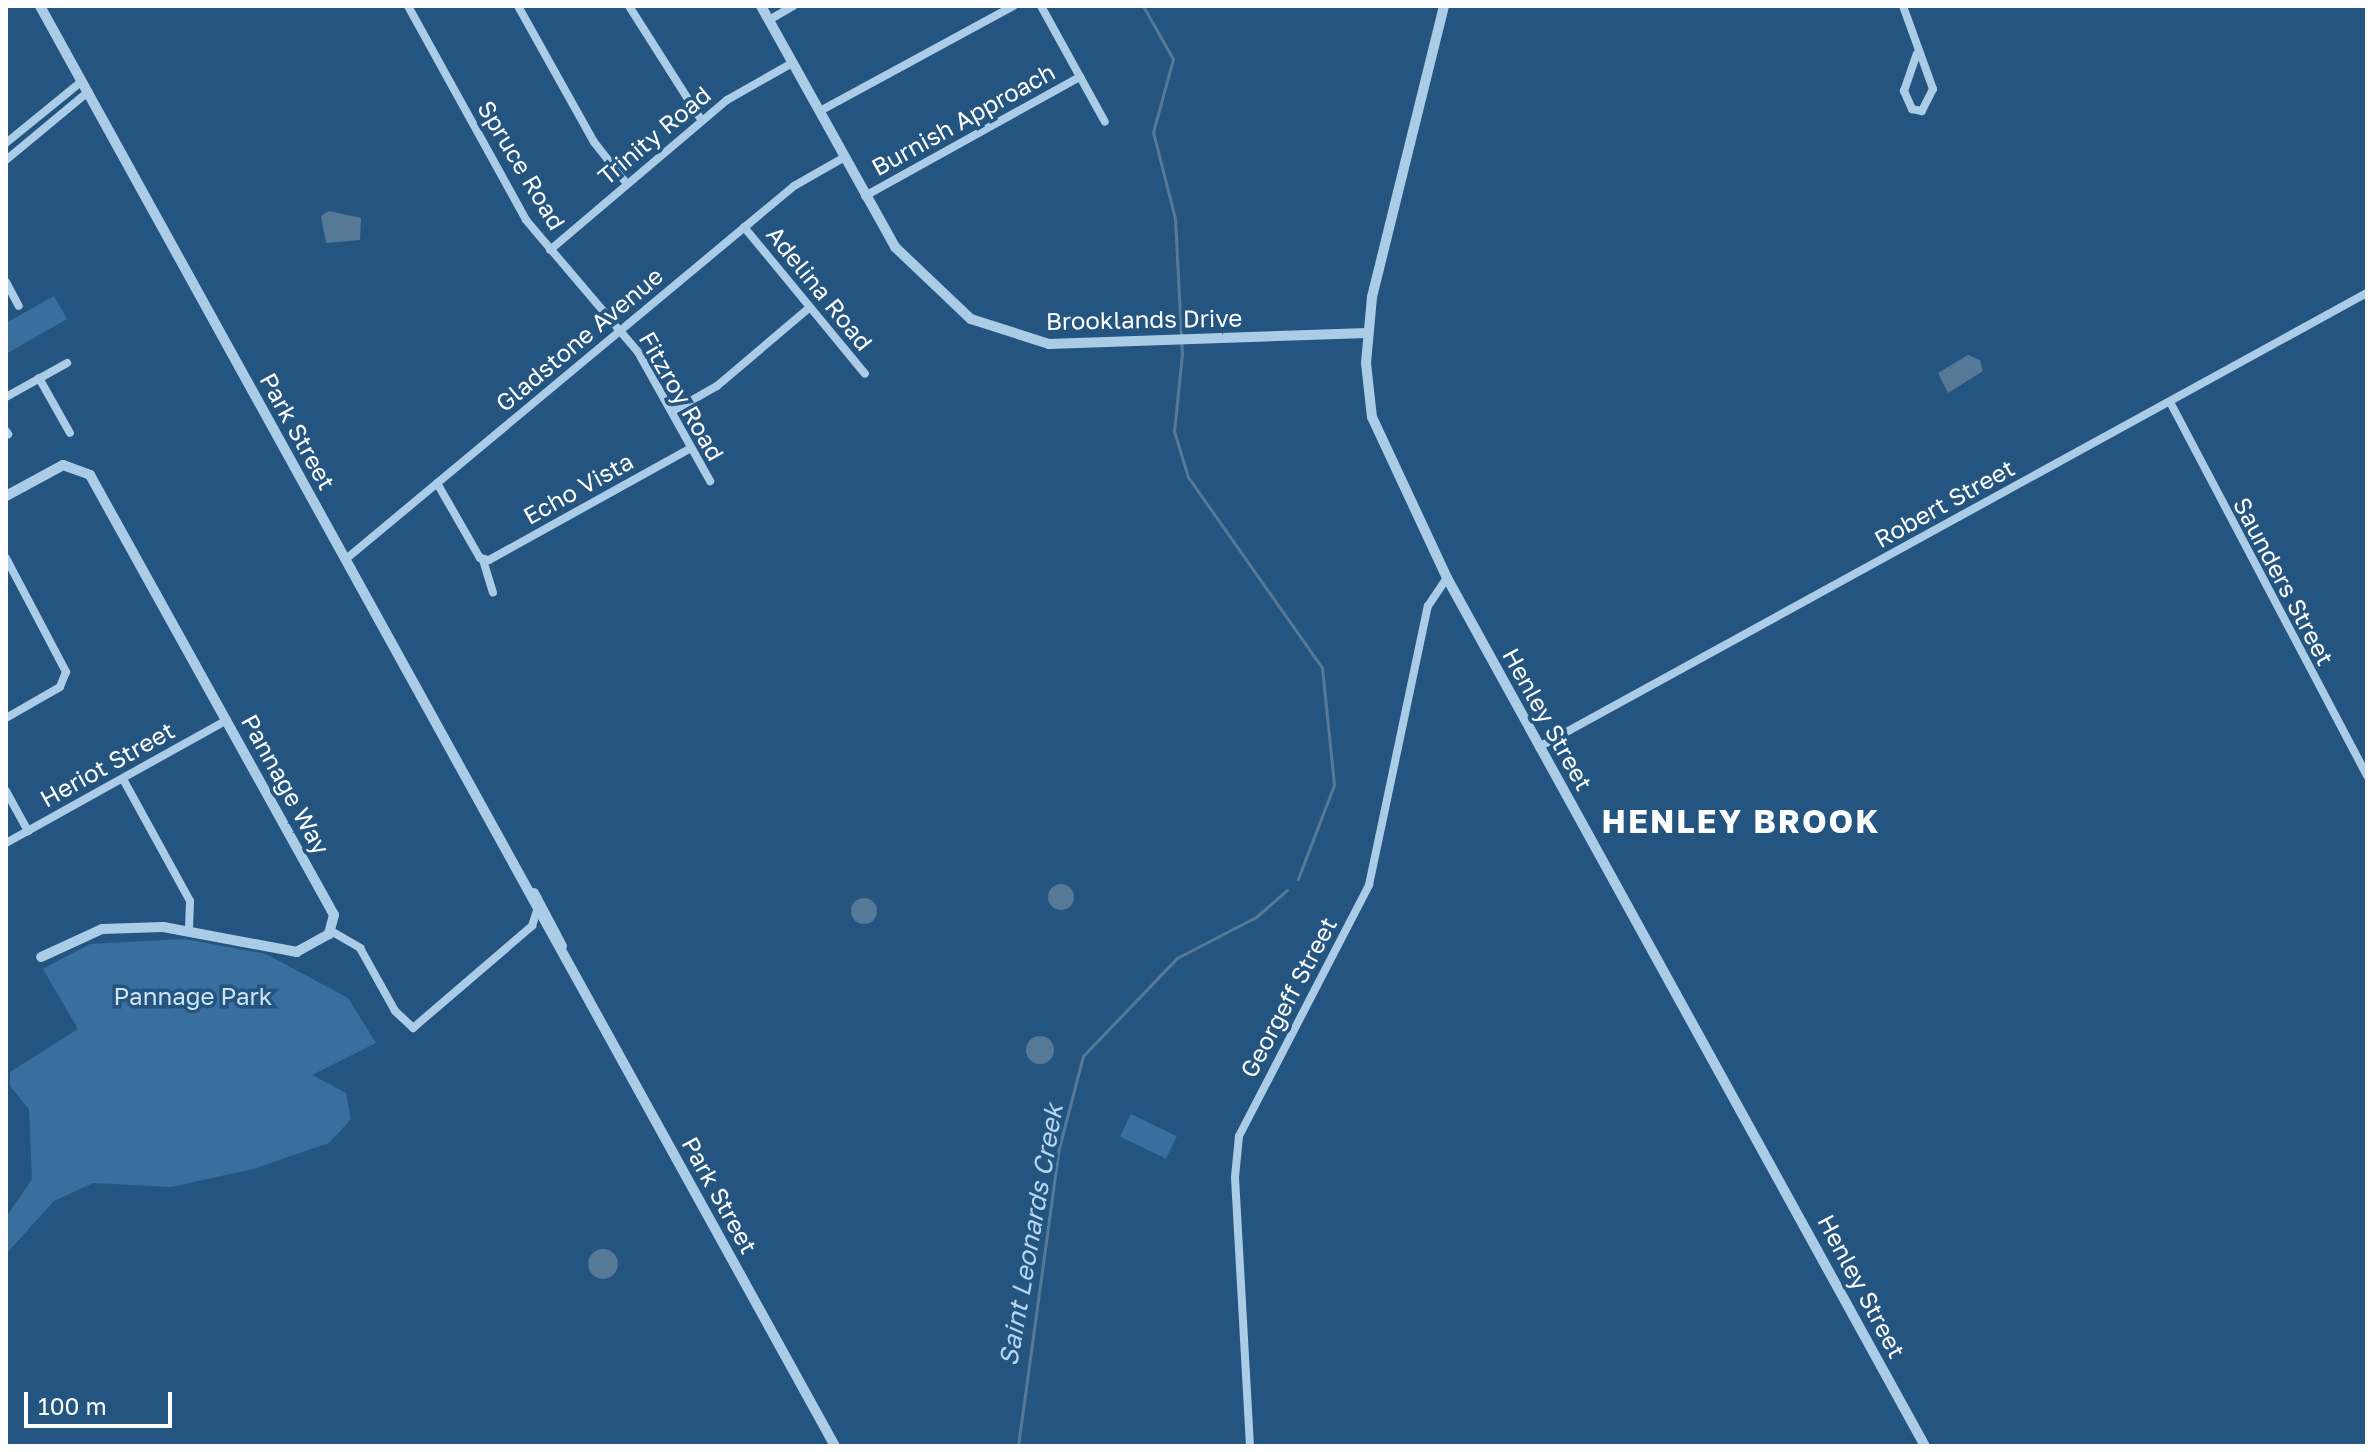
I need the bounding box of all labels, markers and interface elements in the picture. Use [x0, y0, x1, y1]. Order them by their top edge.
street label: Burnish Approach [866, 57, 1060, 181]
street label: Trinity Road [592, 80, 716, 190]
street label: Spruce Road [472, 95, 572, 235]
street label: Adelina Road [761, 220, 879, 356]
street label: Gladstone Avenue [490, 261, 668, 417]
street label: Brooklands Drive [1046, 303, 1242, 335]
street label: Fitzroy Road [633, 326, 731, 466]
street label: Park Street [254, 368, 342, 494]
street label: Echo Vista [518, 446, 638, 530]
street label: Robert Street [1869, 453, 2019, 553]
street label: Saunders Street [2228, 492, 2340, 670]
street label: Henley Street [1497, 643, 1599, 795]
street label: Pannage Way [236, 709, 336, 859]
street label: Heriot Street [35, 715, 179, 813]
district label: HENLEY BROOK [1602, 802, 1880, 840]
street label: Georgeff Street [1234, 912, 1342, 1082]
park label: Pannage Park [114, 982, 272, 1010]
water label: Saint Leonards Creek [993, 1102, 1069, 1368]
street label: Park Street [676, 1132, 764, 1258]
street label: Henley Street [1812, 1209, 1912, 1363]
scale bar [28, 1376, 176, 1426]
text: 100 m [38, 1391, 107, 1420]

